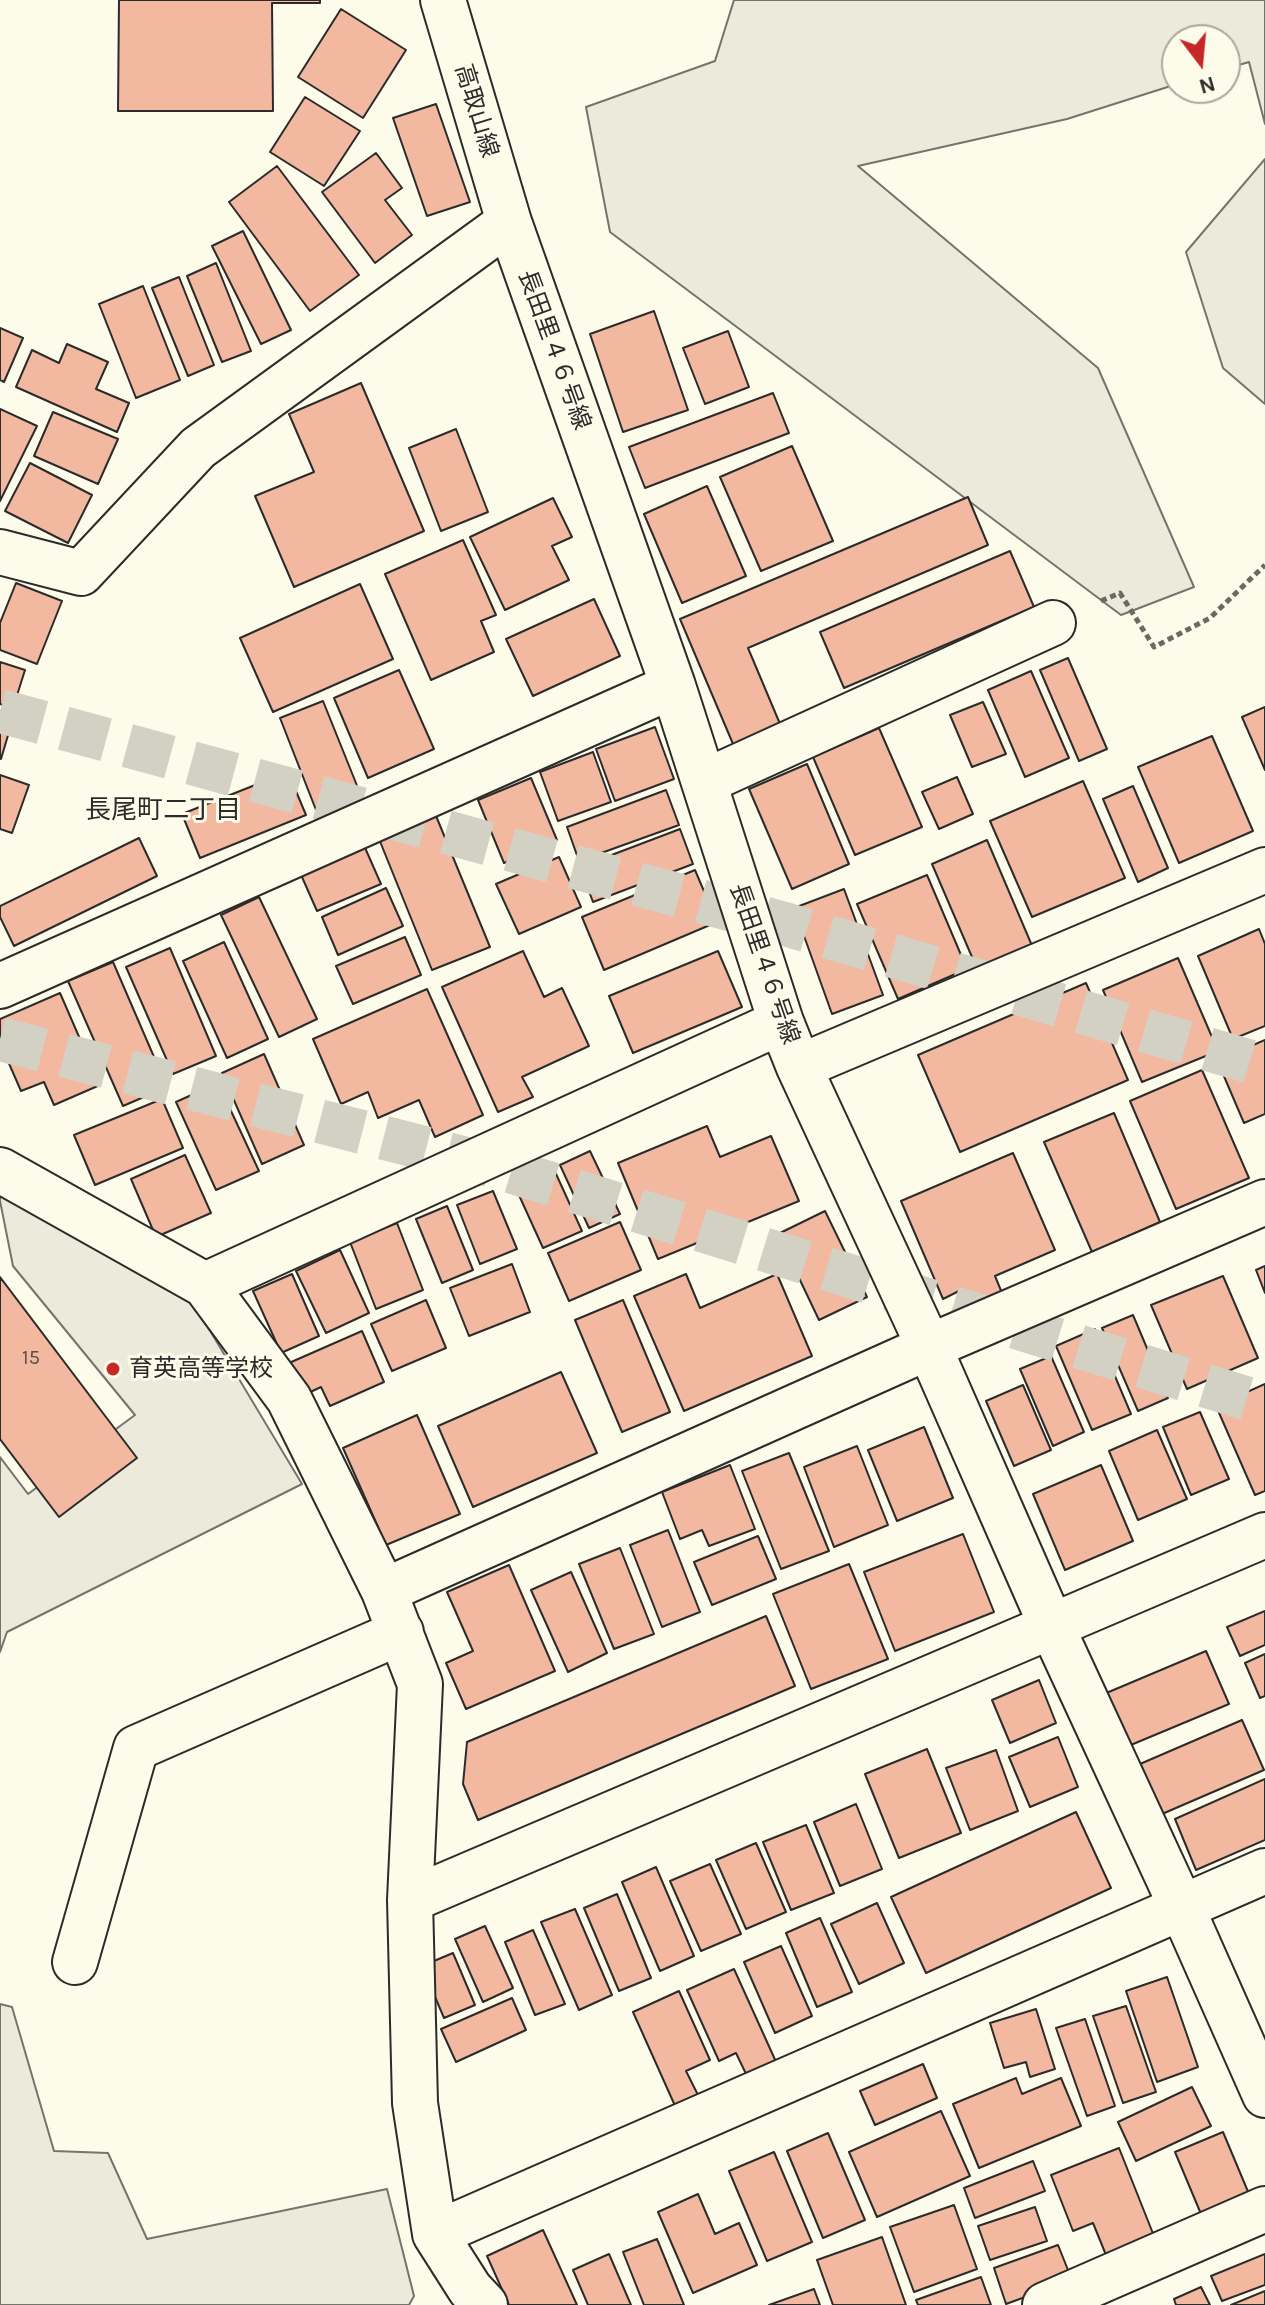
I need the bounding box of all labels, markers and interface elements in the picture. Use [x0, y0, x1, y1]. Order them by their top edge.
north arrow [1161, 24, 1241, 104]
street label: 高取山線 [448, 61, 504, 161]
text: N [1196, 70, 1218, 100]
street label: 長田里４６号線 [512, 266, 596, 434]
district label: 長尾町二丁目 [85, 795, 241, 827]
street label: 長田里４６号線 [723, 880, 805, 1048]
house number: 15 [22, 1346, 40, 1370]
place label: 育英高等学校 [129, 1355, 273, 1383]
marker: 育英高等学校 [104, 1360, 122, 1378]

